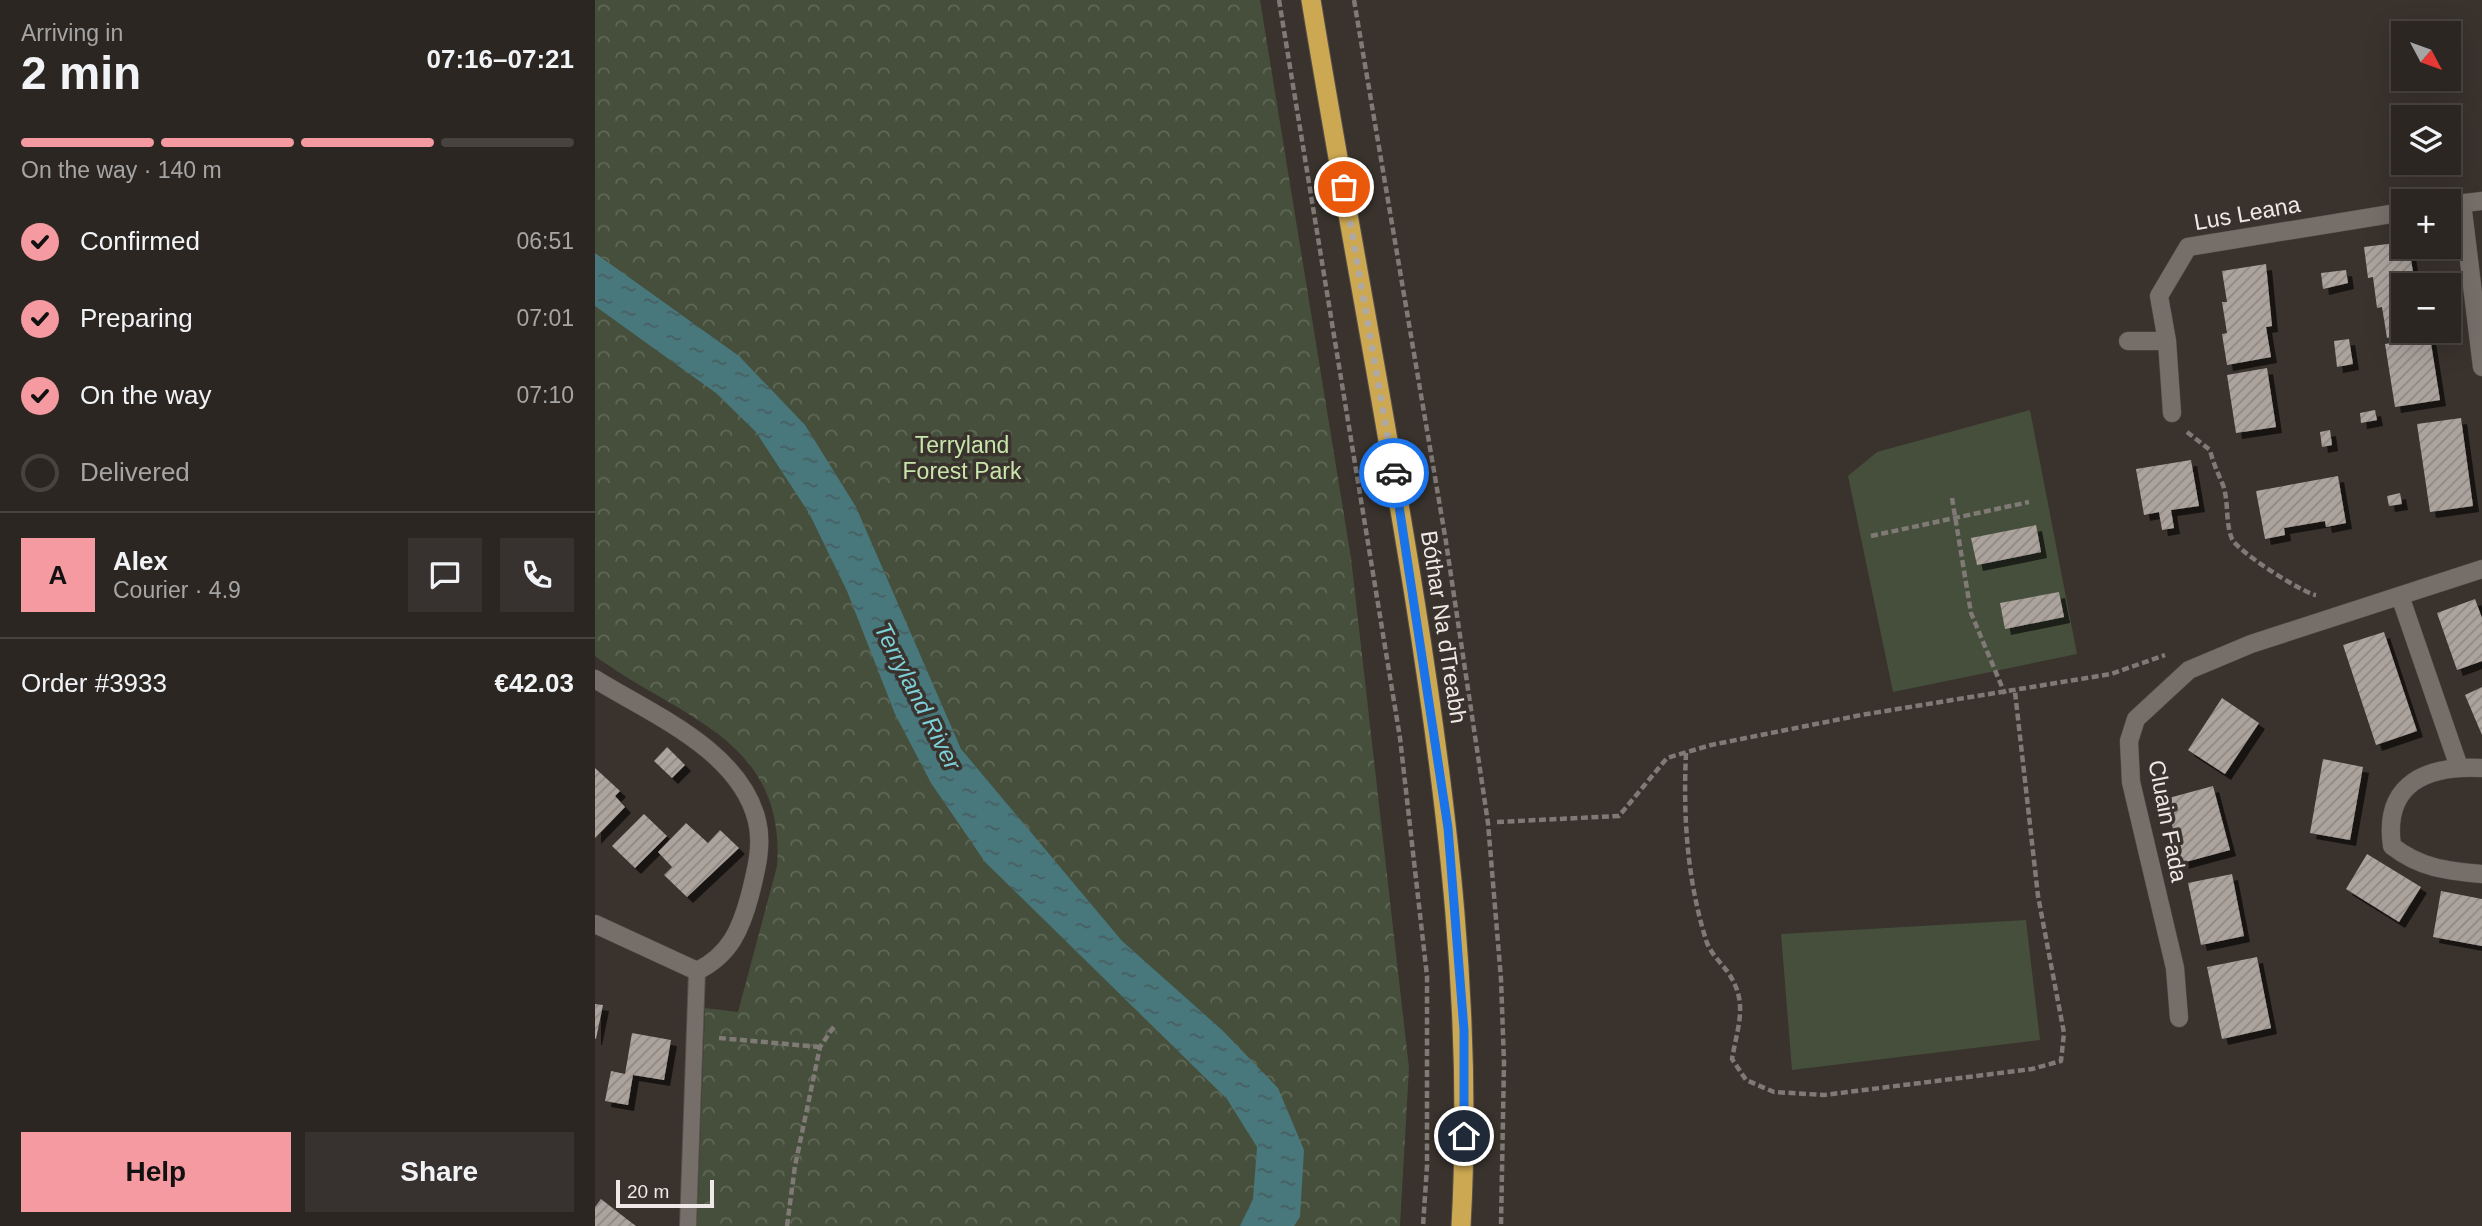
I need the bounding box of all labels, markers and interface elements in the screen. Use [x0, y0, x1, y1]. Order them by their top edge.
text: Arriving in [21, 20, 123, 46]
north arrow [2391, 21, 2461, 91]
map controls [2391, 21, 2461, 343]
text: 07:16–07:21 [427, 44, 574, 74]
text: 2 min [21, 47, 141, 99]
button: layers [2391, 105, 2461, 175]
text: On the way · 140 m [21, 157, 222, 183]
pin [1314, 157, 1374, 217]
icon: bag [1325, 168, 1363, 206]
button: + [2391, 189, 2461, 259]
street label: Lus Leana [2192, 191, 2302, 235]
icon: check [21, 223, 59, 261]
text: Confirmed [80, 226, 200, 256]
text: 06:51 [516, 228, 574, 254]
button: − [2391, 273, 2461, 343]
icon: check [21, 300, 59, 338]
text: Preparing [80, 303, 193, 333]
text: 07:01 [516, 305, 574, 331]
icon: check [21, 377, 59, 415]
text: On the way [80, 380, 212, 410]
text: 07:10 [516, 382, 574, 408]
park label: Terryland Forest Park [903, 432, 1022, 484]
courier [1359, 438, 1429, 508]
icon: car [1375, 454, 1413, 492]
text: Delivered [80, 457, 190, 487]
street label: Bóthar Na dTreabh [1416, 529, 1472, 725]
button: chat [408, 538, 482, 612]
button: phone [500, 538, 574, 612]
text: Alex [113, 546, 168, 576]
text: A [49, 560, 67, 590]
text: Courier · 4.9 [113, 577, 241, 603]
water label: Terryland River [869, 618, 967, 775]
text: Order #3933 [21, 668, 167, 698]
text: €42.03 [494, 668, 574, 698]
street label: Cluain Fada [2143, 758, 2193, 885]
pin [1434, 1106, 1494, 1166]
icon: home [1445, 1117, 1483, 1155]
button: Help [21, 1132, 291, 1212]
button: Share [305, 1132, 574, 1212]
scale bar [616, 1177, 714, 1209]
text: 20 m [627, 1181, 669, 1202]

